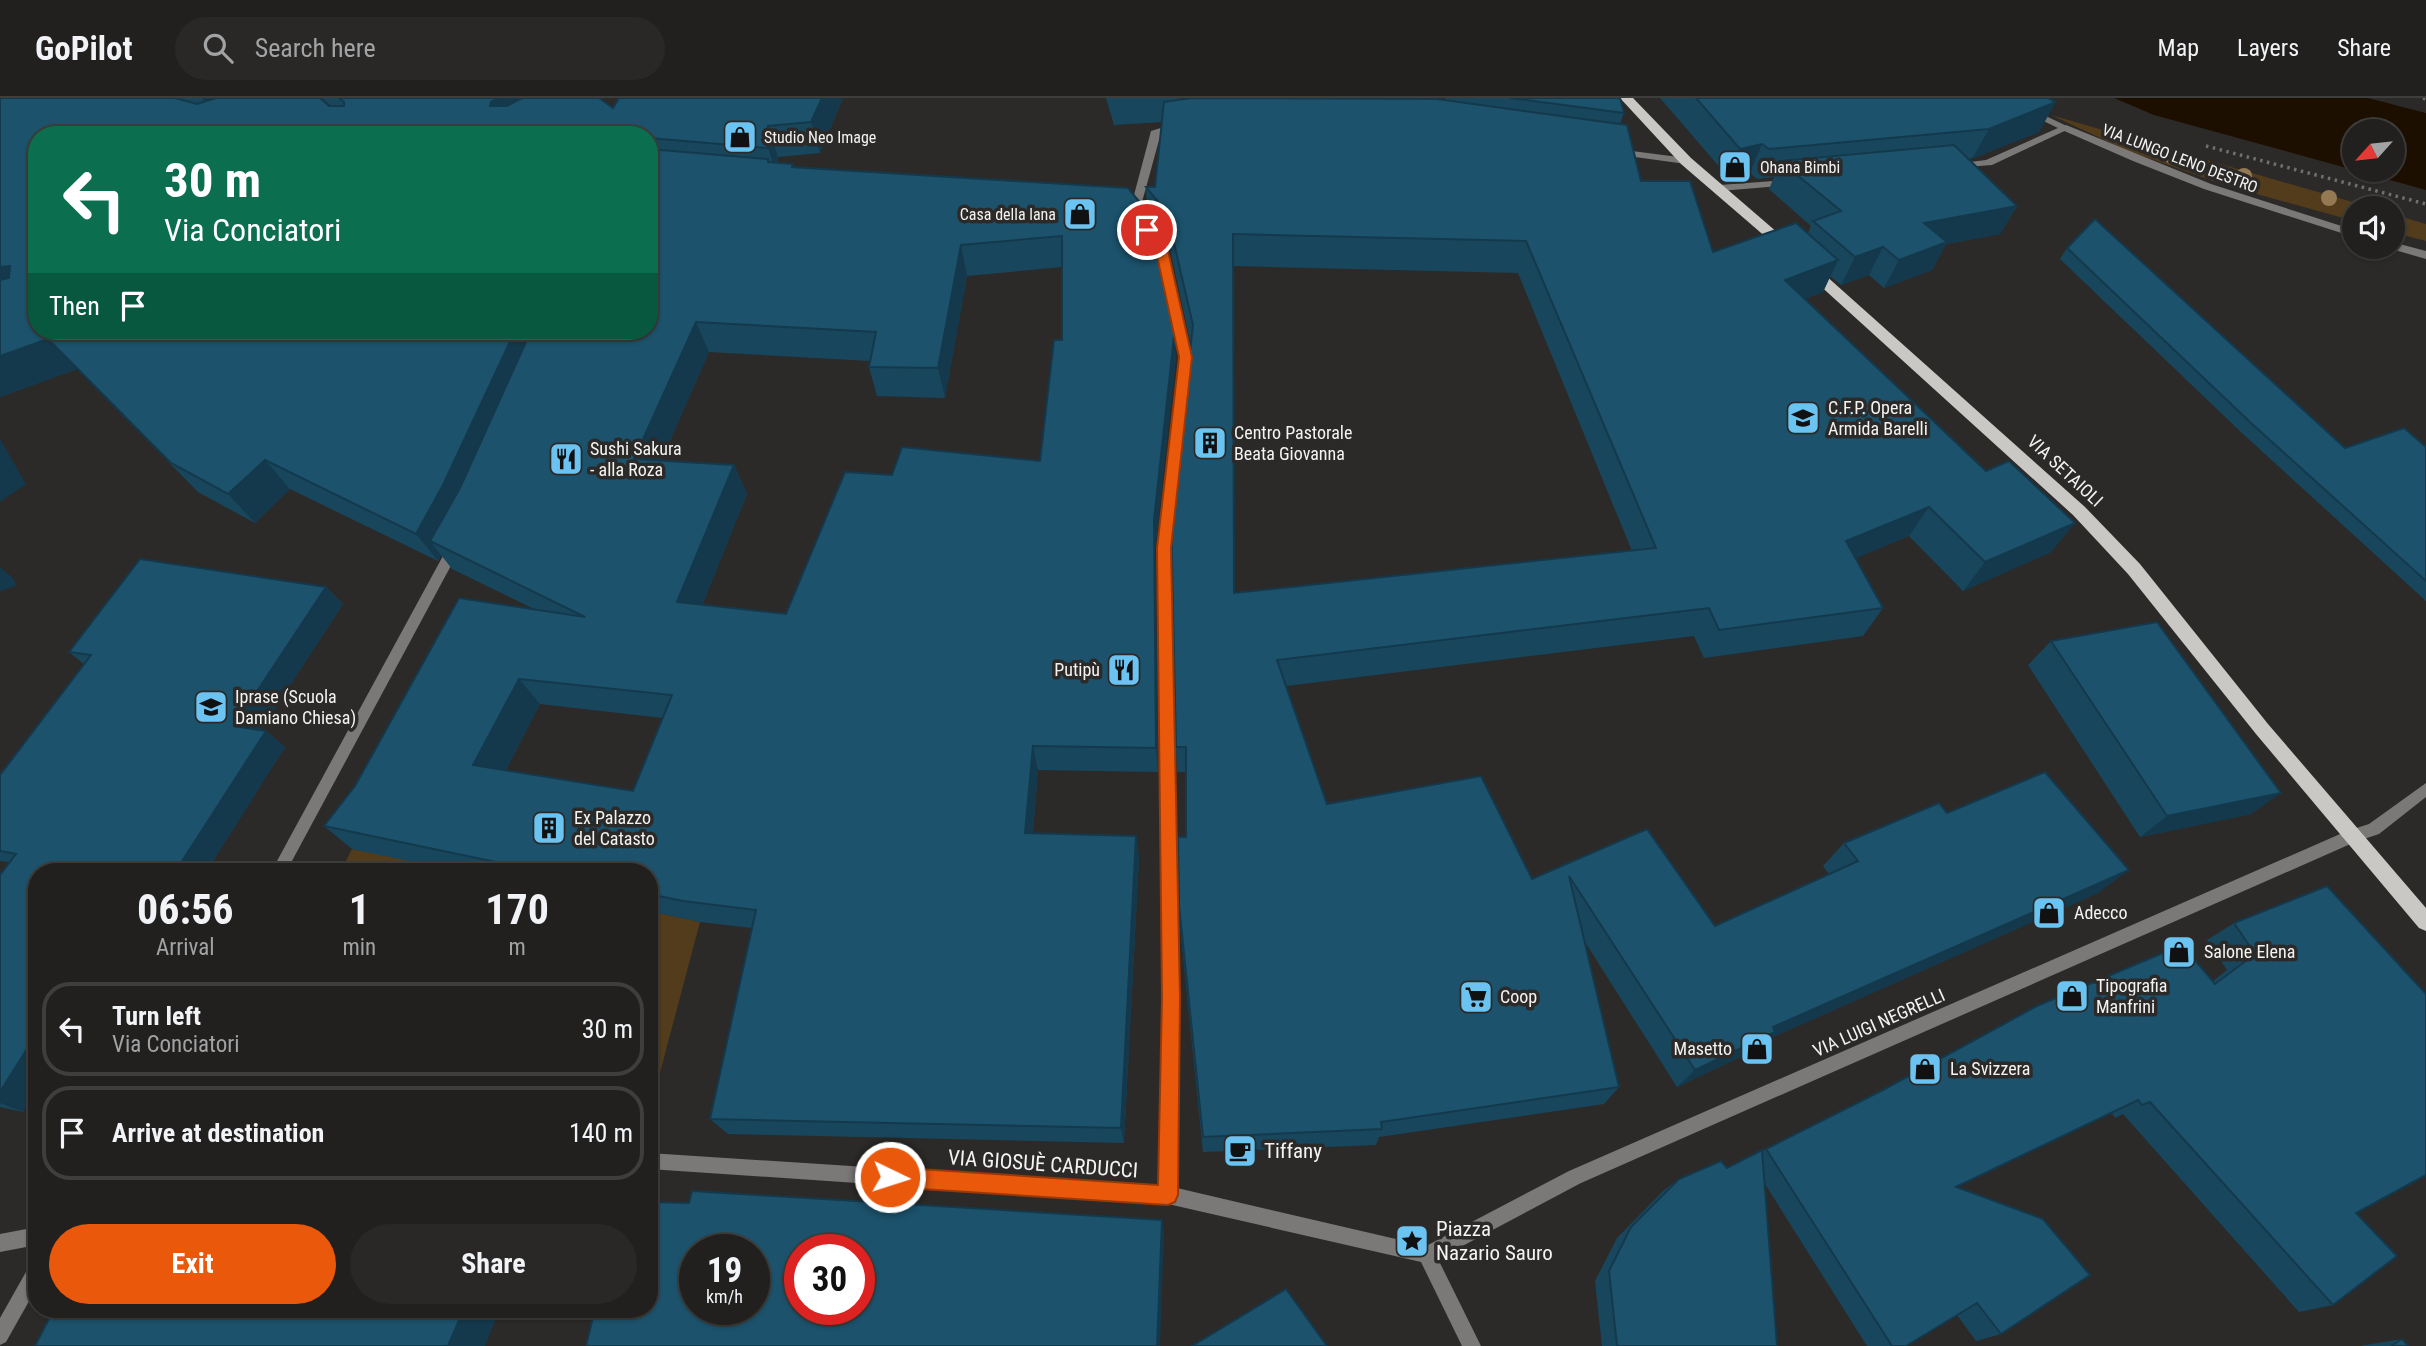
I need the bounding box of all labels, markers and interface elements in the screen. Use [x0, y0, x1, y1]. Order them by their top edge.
search box [175, 17, 665, 80]
text: GoPilot [35, 29, 133, 68]
icon: search [199, 29, 237, 67]
text: Search here [255, 33, 376, 63]
text: Map [2158, 34, 2199, 62]
text: Layers [2237, 34, 2299, 62]
text: Share [2337, 34, 2391, 62]
shop icon: Studio Neo Image [721, 118, 759, 156]
north arrow [2342, 119, 2404, 182]
map controls [2342, 119, 2405, 259]
street label: VIA LUNGO LENO DESTRO [2099, 120, 2260, 197]
place label: Studio Neo Image [764, 128, 876, 147]
shop icon: Ohana Bimbi [1716, 148, 1754, 186]
text: 30 m [164, 152, 261, 209]
icon: left [49, 154, 140, 245]
place label: Ohana Bimbi [1760, 158, 1840, 177]
shop icon: Casa della lana [1061, 195, 1099, 233]
button: sound [2342, 196, 2405, 259]
pin [1117, 200, 1177, 260]
place label: Casa della lana [960, 205, 1056, 224]
text: Via Conciatori [164, 211, 341, 249]
icon: arrive [1128, 211, 1166, 249]
icon: arrive [114, 287, 152, 325]
text: Then [49, 291, 100, 321]
place label: C.F.P. Opera Armida Barelli [1828, 397, 1928, 439]
school or university icon: C.F.P. Opera Armida Barelli [1784, 399, 1822, 437]
place label: Centro Pastorale Beata Giovanna [1234, 422, 1352, 464]
building icon: Centro Pastorale Beata Giovanna [1191, 424, 1229, 462]
street label: VIA SETAIOLI [2023, 431, 2107, 511]
place label: Sushi Sakura - alla Roza [590, 438, 682, 480]
restaurant icon: Sushi Sakura - alla Roza [547, 440, 585, 478]
restaurant icon: Putipù [1105, 651, 1143, 689]
place label: Putipù [1054, 659, 1100, 680]
place label: Iprase (Scuola Damiano Chiesa) [235, 686, 356, 729]
school or university icon: Iprase (Scuola Damiano Chiesa) [192, 688, 230, 726]
place label: Ex Palazzo del Catasto [574, 807, 655, 849]
building icon: Ex Palazzo del Catasto [530, 809, 568, 847]
text: 06:56 [137, 885, 233, 934]
text: 1 [349, 885, 370, 934]
text: 170 [485, 885, 549, 934]
shop icon: Adecco [2030, 894, 2068, 932]
place label: Adecco [2074, 902, 2127, 923]
shop icon: Salone Elena [2160, 933, 2198, 971]
text: Arrival [156, 934, 214, 961]
text: min [342, 934, 376, 961]
text: m [508, 934, 526, 961]
place label: Salone Elena [2204, 941, 2295, 962]
place label: Tipografia Manfrini [2096, 975, 2168, 1017]
shop icon: Tipografia Manfrini [2053, 977, 2091, 1015]
supermarket icon: Coop [1457, 978, 1495, 1016]
street label: VIA LUIGI NEGRELLI [1810, 984, 1948, 1061]
place label: Coop [1500, 986, 1537, 1007]
text: Turn left [112, 1001, 201, 1031]
icon: left [53, 1010, 91, 1048]
text: 30 m [582, 1014, 633, 1044]
shop icon: Masetto [1738, 1030, 1776, 1068]
text: Via Conciatori [112, 1031, 240, 1058]
place label: Masetto [1674, 1038, 1732, 1059]
shop icon: La Svizzera [1906, 1050, 1944, 1088]
place label: La Svizzera [1950, 1058, 2030, 1079]
icon: arrive [53, 1114, 91, 1152]
text: Arrive at destination [112, 1118, 324, 1148]
text: 140 m [569, 1118, 633, 1148]
cafe icon: Tiffany [1221, 1132, 1259, 1170]
place label: Tiffany [1264, 1139, 1322, 1163]
position arrow [853, 1140, 927, 1214]
street label: VIA GIOSUÈ CARDUCCI [947, 1145, 1139, 1183]
place label: Piazza Nazario Sauro [1436, 1217, 1553, 1265]
place icon: Piazza Nazario Sauro [1393, 1222, 1431, 1260]
button: Exit [49, 1224, 336, 1304]
button: Share [350, 1224, 637, 1304]
speed limit sign: 30 [784, 1234, 875, 1325]
text: 19 [707, 1250, 742, 1291]
text: km/h [706, 1286, 743, 1307]

